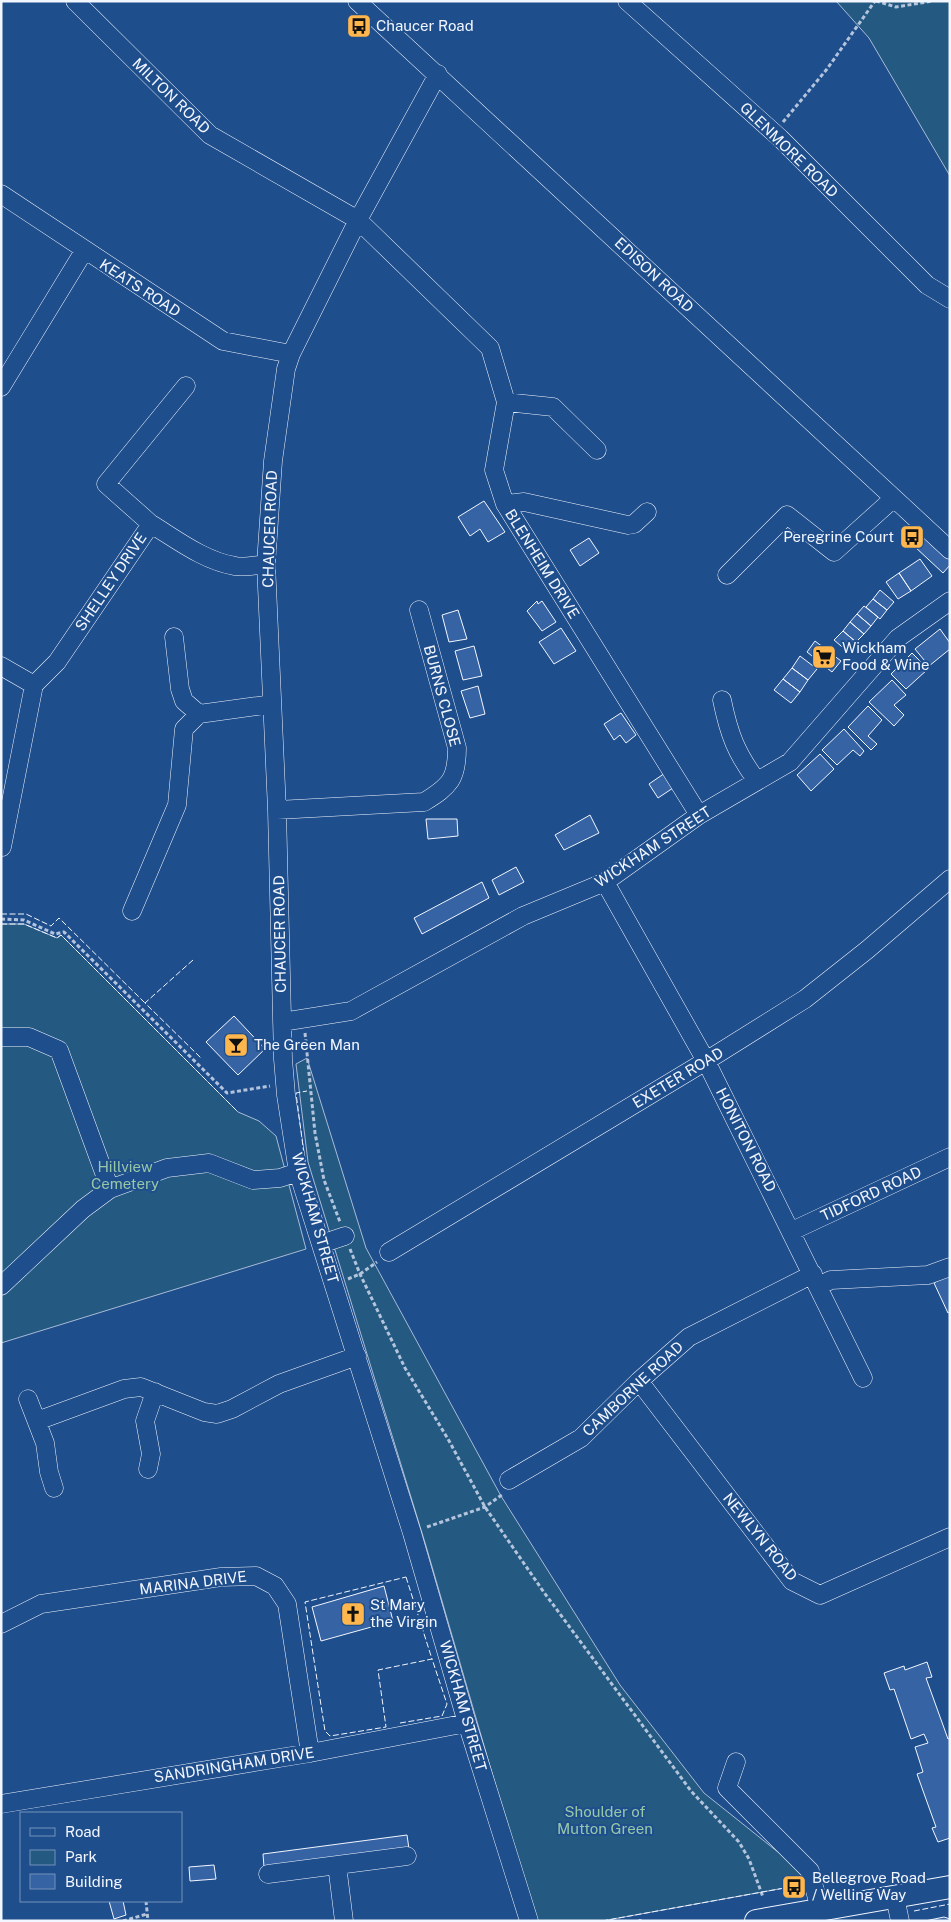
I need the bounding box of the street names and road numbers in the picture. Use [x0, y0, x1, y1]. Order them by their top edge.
street label: MILTON ROAD [129, 54, 214, 137]
street label: GLENMORE ROAD [737, 99, 842, 201]
street label: EDISON ROAD [611, 234, 697, 315]
street label: KEATS ROAD [97, 255, 184, 320]
street label: CHAUCER ROAD [259, 470, 280, 588]
street label: BLENHEIM DRIVE [502, 506, 583, 622]
street label: SHELLEY DRIVE [71, 529, 150, 634]
street label: BURNS CLOSE [421, 643, 464, 749]
street label: WICKHAM STREET [592, 803, 714, 890]
street label: CHAUCER ROAD [270, 875, 289, 993]
street label: EXETER ROAD [629, 1044, 726, 1111]
street label: HONITON ROAD [713, 1085, 780, 1195]
street label: WICKHAM STREET [289, 1151, 342, 1285]
street label: TIDFORD ROAD [818, 1163, 924, 1224]
street label: CAMBORNE ROAD [579, 1338, 686, 1440]
street label: NEWLYN ROAD [720, 1489, 801, 1584]
street label: MARINA DRIVE [138, 1567, 248, 1598]
street label: WICKHAM STREET [437, 1639, 490, 1773]
street label: SANDRINGHAM DRIVE [153, 1743, 315, 1786]

